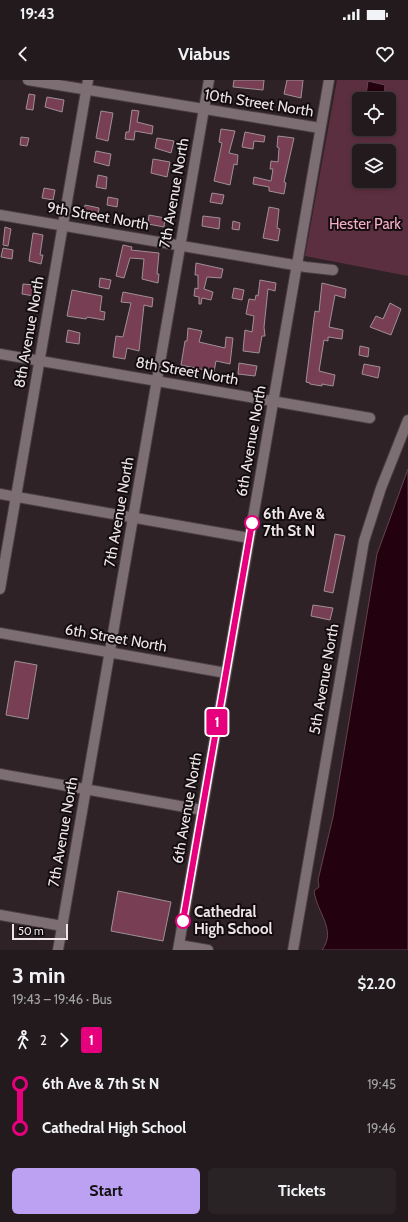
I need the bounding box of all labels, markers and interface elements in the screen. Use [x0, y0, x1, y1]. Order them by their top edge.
text: 19:43 [20, 5, 55, 23]
icon: back [12, 43, 34, 65]
text: Viabus [178, 43, 230, 65]
icon: heart [374, 43, 396, 65]
street label: 10th Street North [203, 85, 315, 121]
map controls [352, 92, 396, 188]
button: locate [352, 92, 396, 136]
street label: 7th Avenue North [155, 136, 193, 250]
button: layers [352, 144, 396, 188]
street label: 9th Street North [45, 198, 151, 234]
park label: Hester Park [329, 215, 401, 233]
street label: 8th Avenue North [10, 275, 48, 389]
street label: 8th Street North [134, 353, 240, 389]
street label: 6th Avenue North [232, 384, 270, 498]
street label: 7th Avenue North [100, 455, 138, 569]
place label: 6th Ave & 7th St N [263, 505, 325, 540]
marker: 6th Ave & 7th St N [244, 515, 260, 531]
street label: 6th Street North [63, 620, 169, 656]
street label: 5th Avenue North [305, 622, 343, 736]
line badge: 1 [204, 709, 230, 735]
text: 1 [214, 713, 220, 731]
street label: 6th Avenue North [168, 751, 206, 865]
street label: 7th Avenue North [44, 775, 82, 889]
place label: Cathedral High School [194, 903, 272, 938]
marker: Cathedral High School [175, 913, 191, 929]
scale bar [12, 922, 68, 941]
text: 50 m [18, 924, 44, 938]
text: 3 min [12, 962, 65, 989]
text: $2.20 [358, 975, 396, 993]
text: 19:43 – 19:46 · Bus [12, 991, 112, 1007]
icon: walk [12, 1029, 34, 1051]
icon: forward [53, 1029, 75, 1051]
text: 1 [89, 1031, 94, 1049]
text: 2 [40, 1032, 47, 1048]
text: 6th Ave & 7th St N [42, 1075, 159, 1093]
text: 19:45 [367, 1076, 396, 1092]
text: Cathedral High School [42, 1119, 186, 1137]
text: 19:46 [367, 1120, 396, 1136]
button: Start [12, 1168, 200, 1214]
button: Tickets [208, 1168, 396, 1214]

